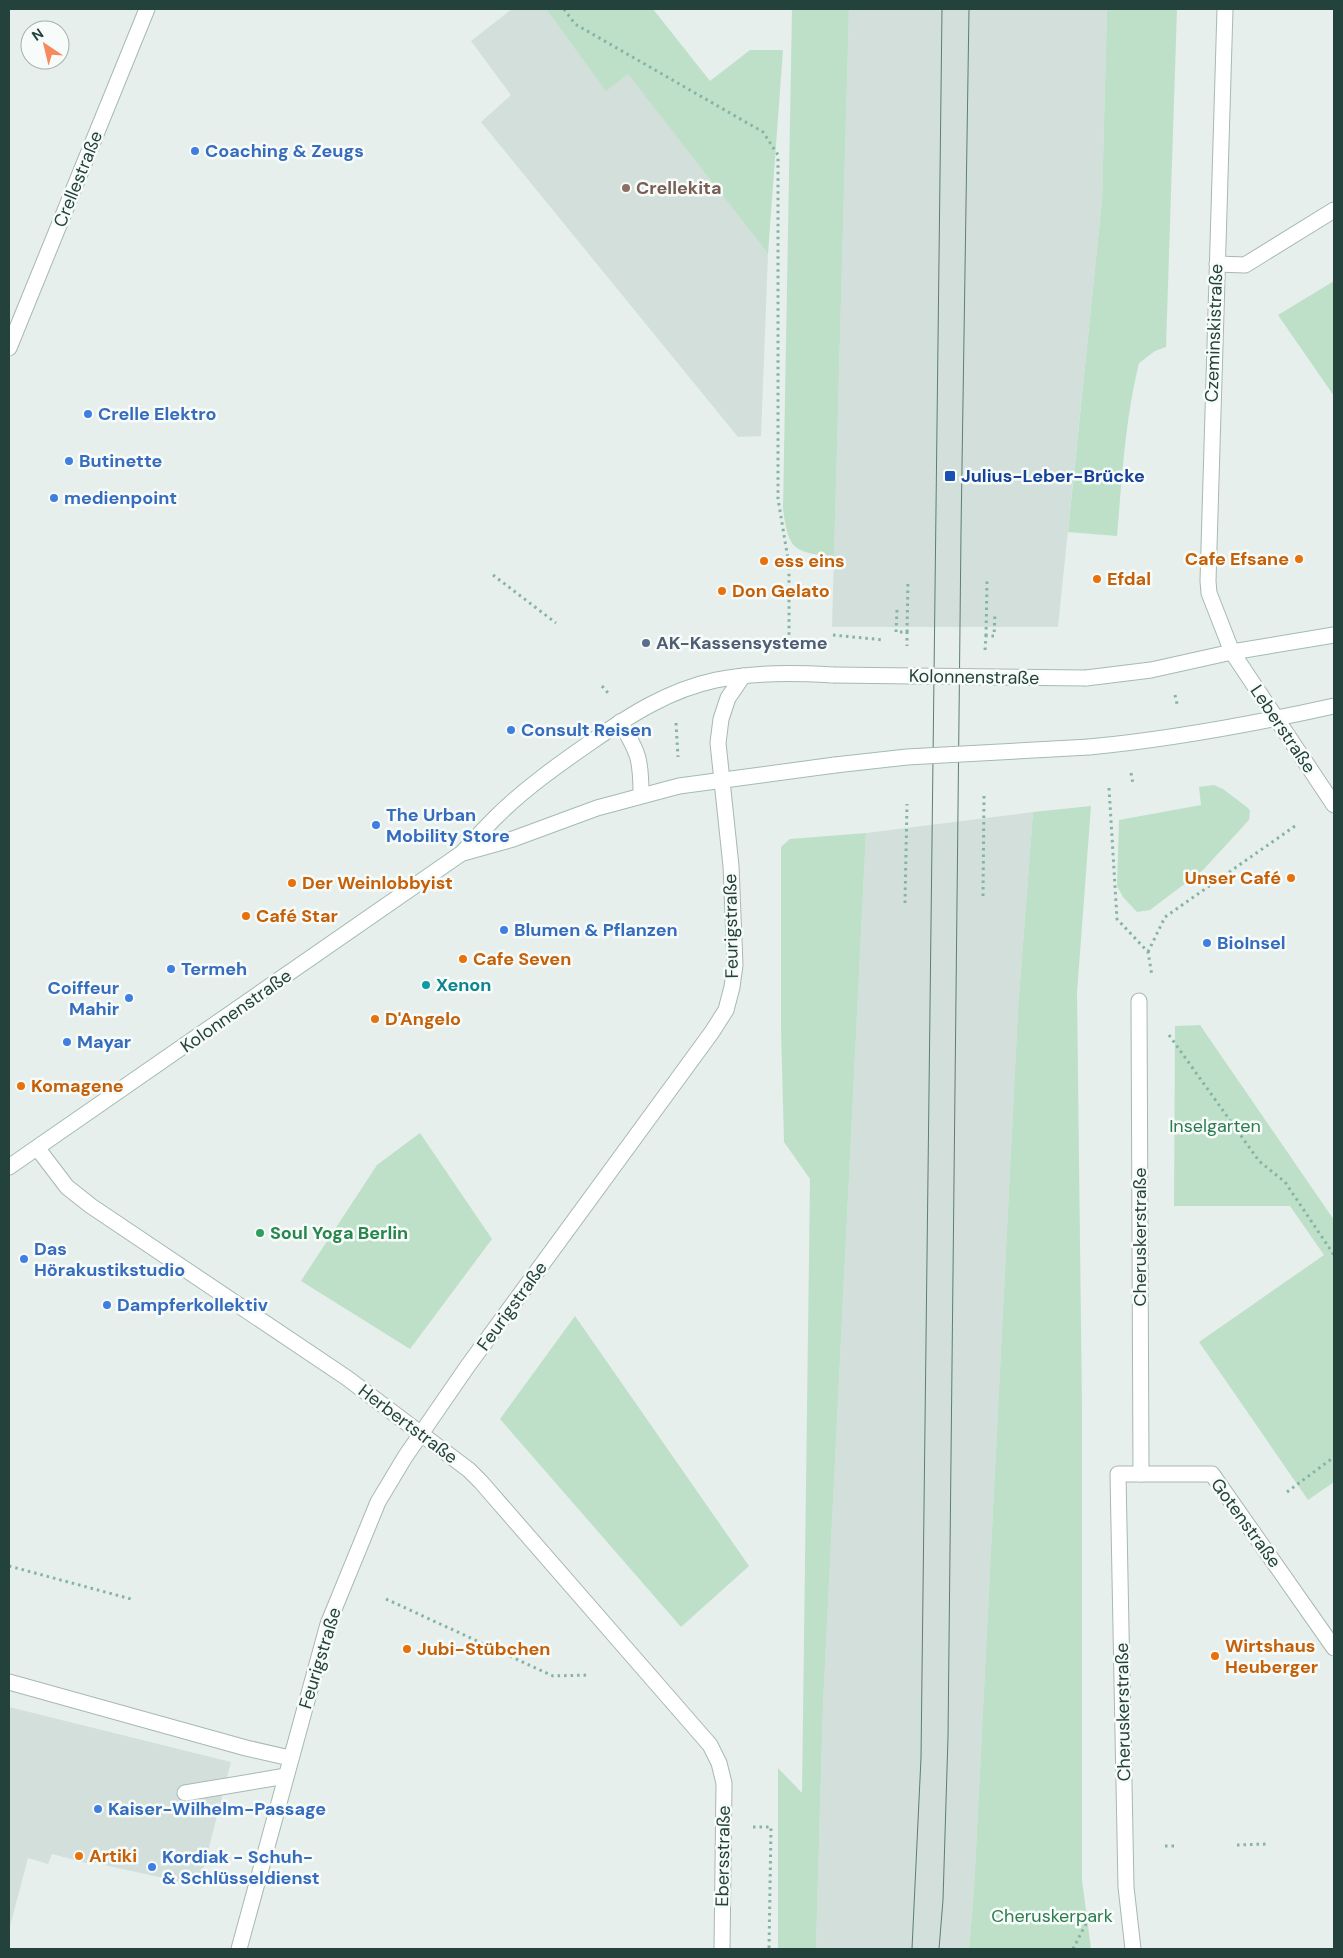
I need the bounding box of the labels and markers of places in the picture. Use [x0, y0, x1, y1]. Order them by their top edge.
place label: Coaching & Zeugs [205, 139, 364, 163]
marker: Coaching & Zeugs [189, 145, 201, 157]
place label: Crellekita [636, 176, 721, 200]
marker: Crellekita [620, 182, 632, 194]
place label: Crelle Elektro [98, 402, 217, 426]
marker: Crelle Elektro [82, 408, 94, 420]
place label: Butinette [79, 449, 162, 473]
marker: Butinette [63, 455, 75, 467]
place label: Julius-Leber-Brücke [961, 464, 1145, 488]
marker: Julius-Leber-Brücke [943, 469, 957, 483]
place label: medienpoint [64, 486, 177, 510]
marker: medienpoint [48, 492, 60, 504]
place label: Cafe Efsane [1185, 547, 1289, 571]
place label: ess eins [774, 549, 845, 573]
marker: Cafe Efsane [1293, 553, 1305, 565]
marker: ess eins [758, 555, 770, 567]
place label: Efdal [1107, 567, 1151, 591]
marker: Efdal [1091, 573, 1103, 585]
place label: Don Gelato [732, 579, 830, 603]
marker: Don Gelato [716, 585, 728, 597]
place label: AK-Kassensysteme [656, 631, 828, 655]
marker: AK-Kassensysteme [640, 637, 652, 649]
place label: Consult Reisen [521, 718, 652, 742]
marker: Consult Reisen [505, 724, 517, 736]
place label: The Urban Mobility Store [386, 803, 510, 848]
marker: The Urban Mobility Store [370, 819, 382, 831]
place label: Unser Café [1185, 866, 1281, 890]
place label: Der Weinlobbyist [302, 871, 453, 895]
marker: Unser Café [1285, 872, 1297, 884]
marker: Der Weinlobbyist [286, 877, 298, 889]
place label: Café Star [256, 904, 338, 928]
marker: Café Star [240, 910, 252, 922]
place label: Blumen & Pflanzen [514, 918, 678, 942]
marker: Blumen & Pflanzen [498, 924, 510, 936]
place label: BioInsel [1217, 931, 1286, 955]
marker: BioInsel [1201, 937, 1213, 949]
place label: Cafe Seven [473, 947, 571, 971]
marker: Cafe Seven [457, 953, 469, 965]
place label: Termeh [181, 957, 247, 981]
marker: Termeh [165, 963, 177, 975]
place label: Xenon [436, 973, 491, 997]
place label: Coiffeur Mahir [48, 976, 119, 1021]
marker: Xenon [420, 979, 432, 991]
marker: Coiffeur Mahir [123, 992, 135, 1004]
place label: D'Angelo [385, 1007, 461, 1031]
marker: D'Angelo [369, 1013, 381, 1025]
place label: Mayar [77, 1030, 131, 1054]
marker: Mayar [61, 1036, 73, 1048]
place label: Komagene [31, 1074, 124, 1098]
marker: Komagene [15, 1080, 27, 1092]
place label: Soul Yoga Berlin [270, 1221, 408, 1245]
marker: Soul Yoga Berlin [254, 1227, 266, 1239]
place label: Das Hörakustikstudio [34, 1237, 185, 1282]
marker: Das Hörakustikstudio [18, 1253, 30, 1265]
place label: Dampferkollektiv [117, 1293, 268, 1317]
marker: Dampferkollektiv [101, 1299, 113, 1311]
place label: Wirtshaus Heuberger [1225, 1634, 1318, 1679]
place label: Jubi-Stübchen [417, 1637, 550, 1661]
marker: Jubi-Stübchen [401, 1643, 413, 1655]
marker: Wirtshaus Heuberger [1209, 1650, 1221, 1662]
place label: Kaiser-Wilhelm-Passage [108, 1797, 326, 1821]
marker: Kaiser-Wilhelm-Passage [92, 1803, 104, 1815]
place label: Artiki [89, 1844, 137, 1868]
place label: Kordiak - Schuh- & Schlüsseldienst [162, 1845, 320, 1890]
marker: Artiki [73, 1850, 85, 1862]
marker: Kordiak - Schuh- & Schlüsseldienst [146, 1861, 158, 1873]

